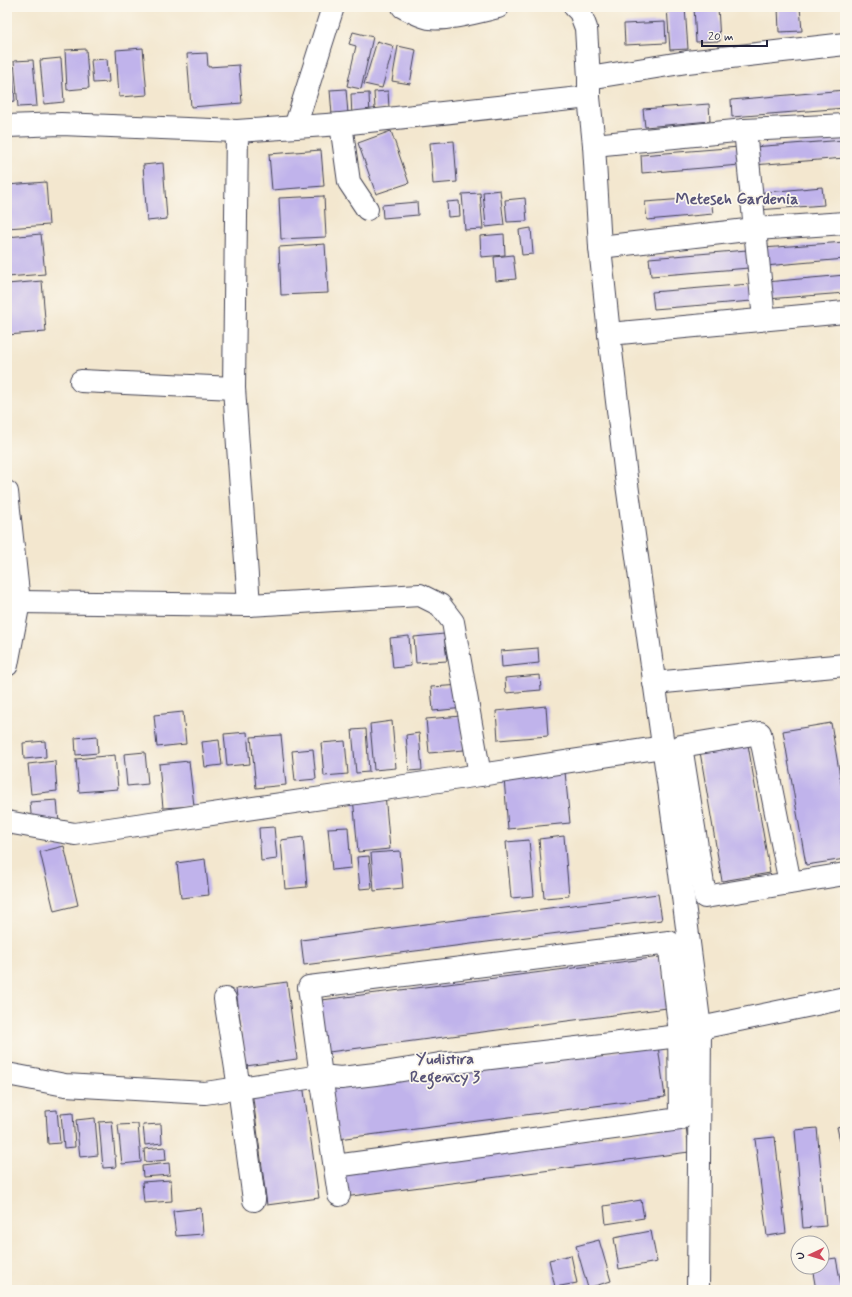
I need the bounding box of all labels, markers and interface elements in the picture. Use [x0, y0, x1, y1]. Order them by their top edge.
scale bar [702, 22, 767, 48]
text: 20 m [708, 29, 734, 45]
district label: Meteseh Gardenia [676, 189, 799, 210]
district label: Yudistira Regency 3 [410, 1049, 481, 1090]
north arrow [790, 1235, 830, 1275]
text: U [794, 1252, 808, 1260]

